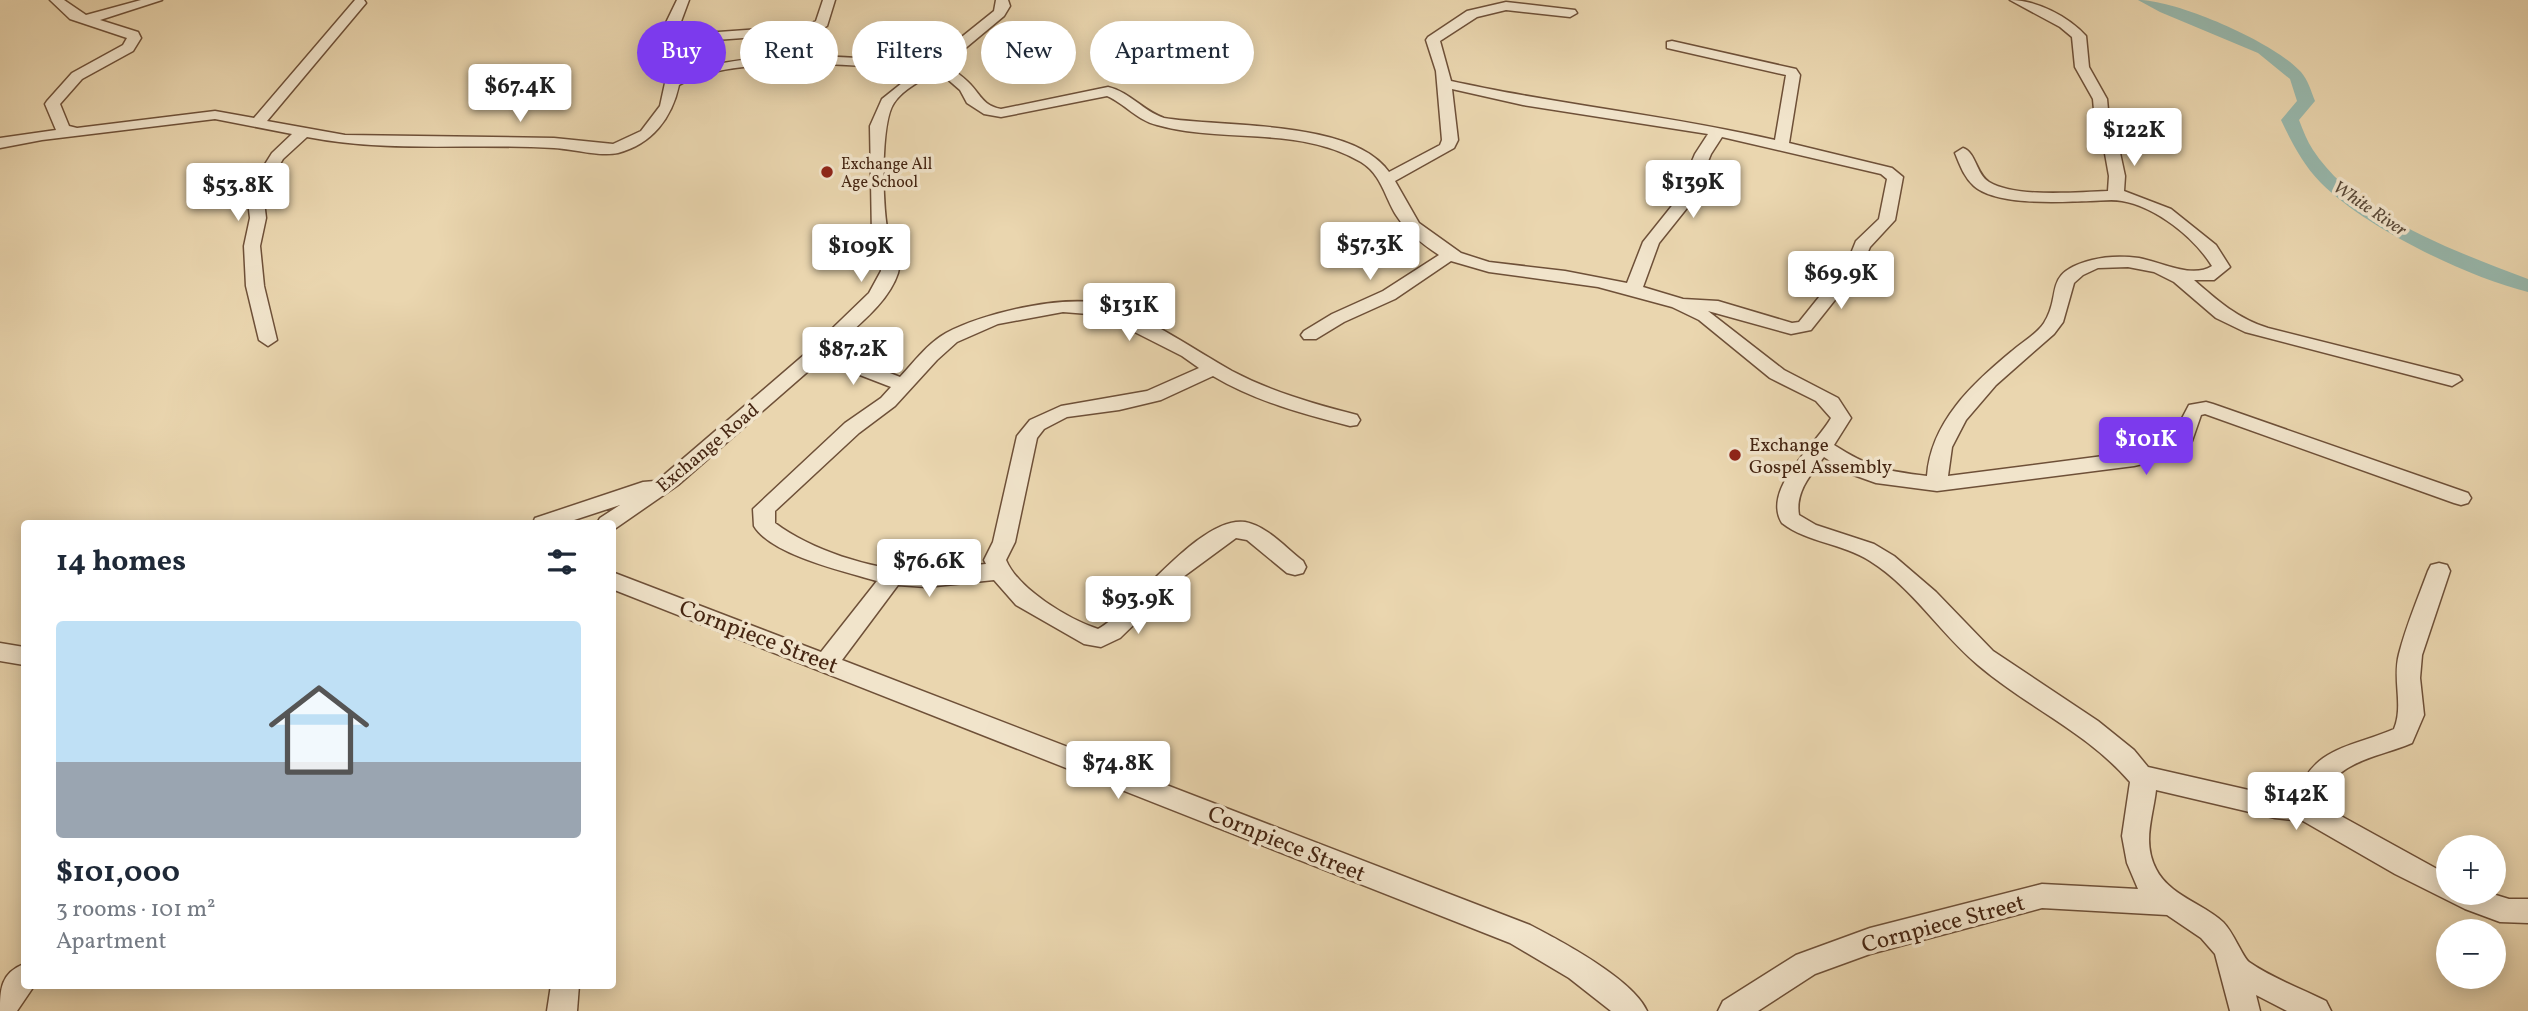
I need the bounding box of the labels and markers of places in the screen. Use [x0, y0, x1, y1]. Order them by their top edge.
pin: $67.4K [463, 64, 577, 124]
pin: $122K [2085, 108, 2183, 168]
place label: Exchange All Age School [841, 154, 932, 194]
pin: $139K [1644, 160, 1742, 220]
pin: $53.8K [181, 164, 295, 223]
marker: Exchange All Age School [819, 164, 835, 180]
pin: $57.3K [1313, 222, 1427, 282]
pin: $109K [812, 224, 910, 284]
pin: $69.9K [1784, 252, 1898, 311]
pin: $131K [1080, 284, 1178, 343]
pin: $87.2K [796, 328, 910, 387]
pin: $101K [2097, 418, 2195, 477]
place label: Exchange Gospel Assembly [1749, 433, 1892, 481]
marker: Exchange Gospel Assembly [1727, 447, 1743, 463]
pin: $76.6K [872, 540, 986, 599]
pin: $93.9K [1081, 576, 1195, 636]
pin: $74.8K [1061, 742, 1175, 801]
pin: $142K [2247, 772, 2345, 832]

